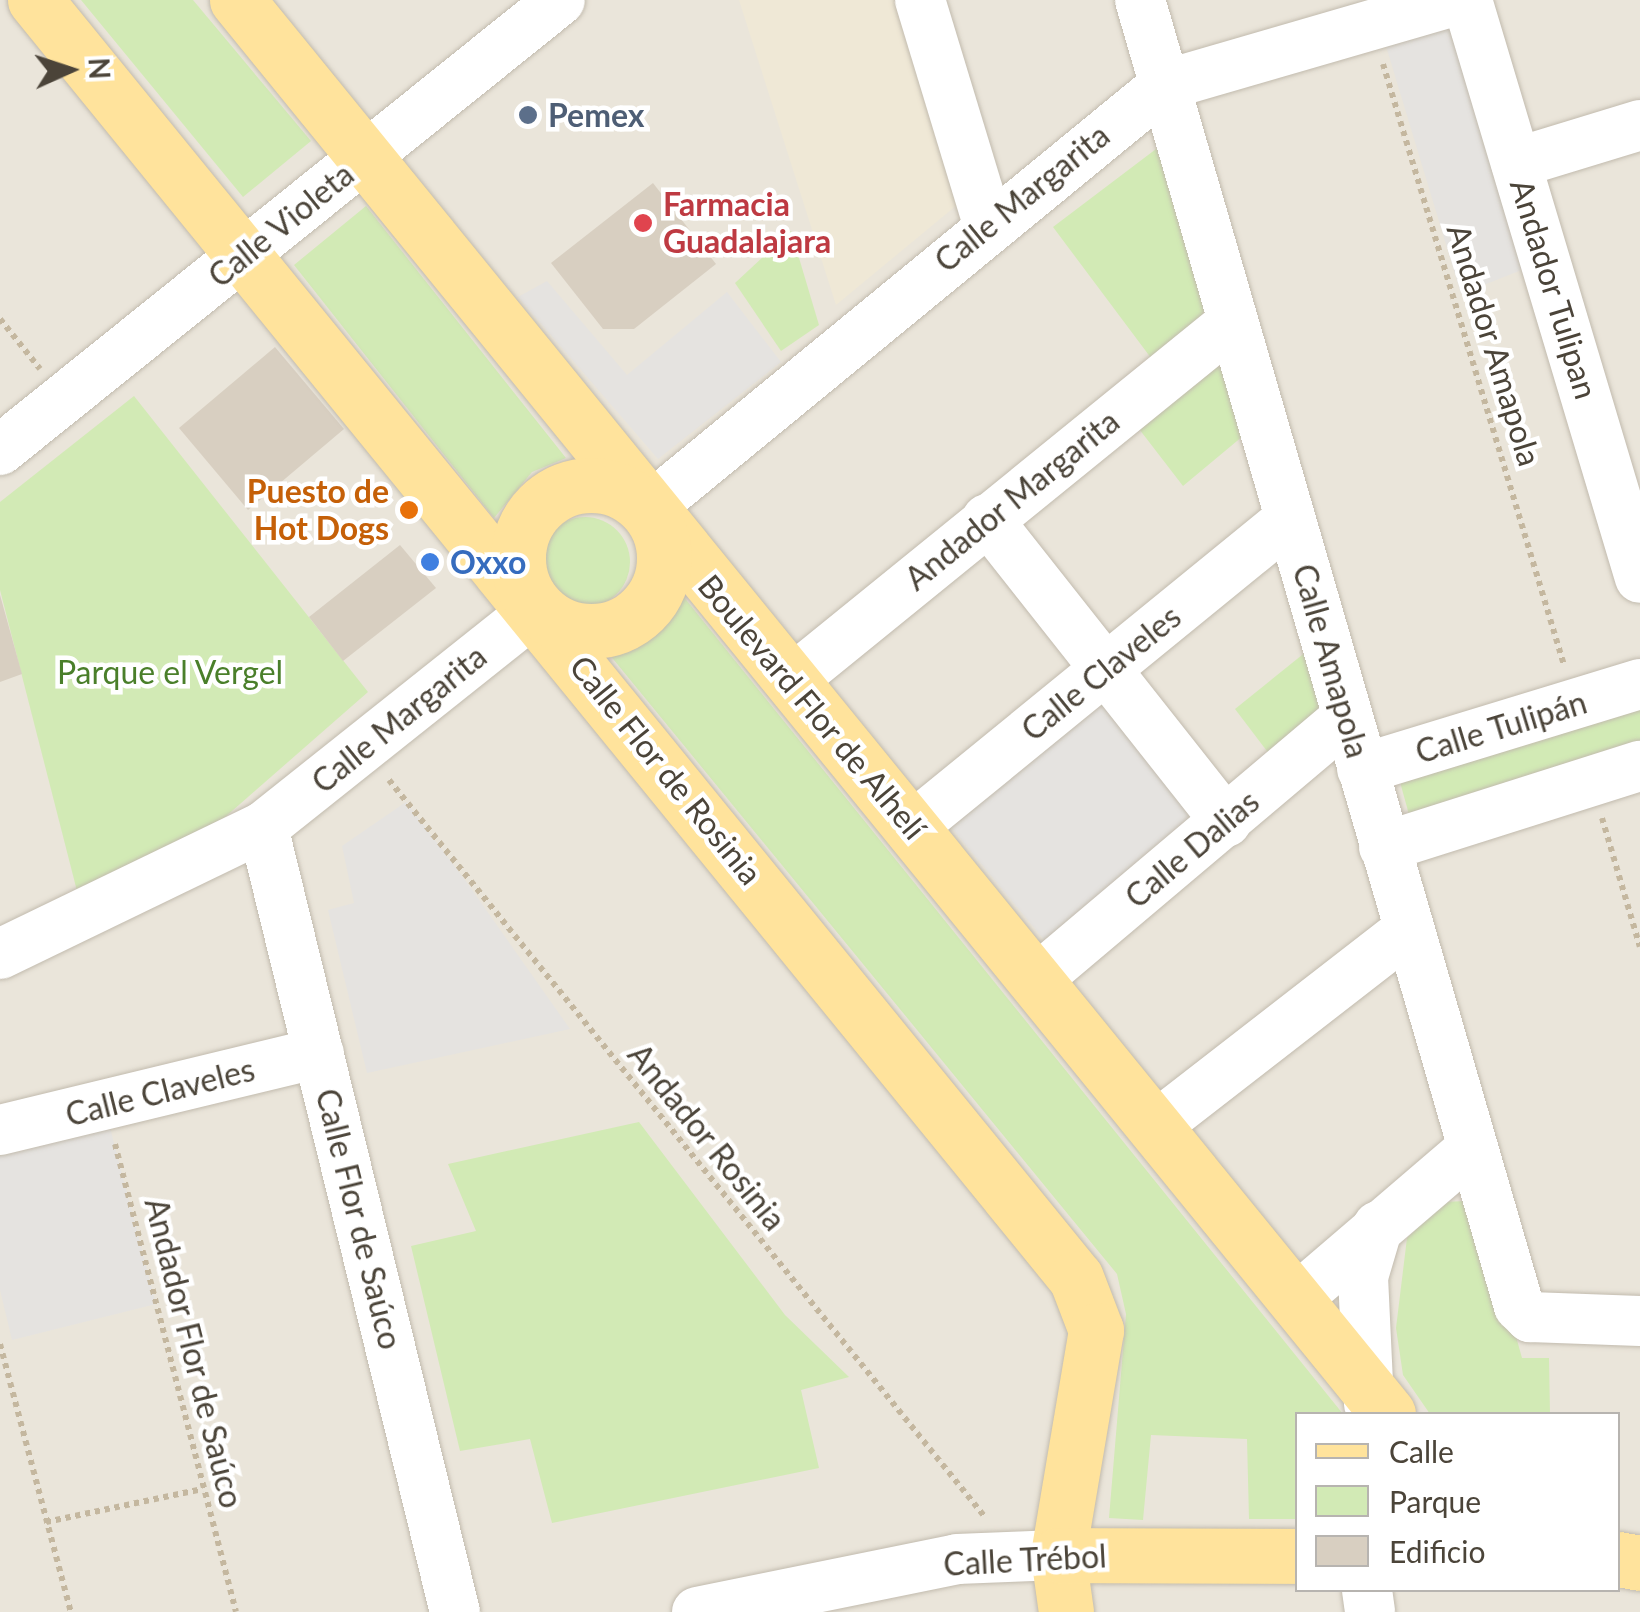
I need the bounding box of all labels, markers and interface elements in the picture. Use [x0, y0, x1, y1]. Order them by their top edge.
north arrow [20, 20, 120, 120]
text: N [82, 57, 117, 80]
place label: Pemex [548, 96, 644, 134]
marker: Pemex [517, 104, 539, 126]
street label: Calle Margarita [927, 116, 1117, 280]
street label: Calle Violeta [200, 154, 362, 296]
street label: Andador Tulipan [1502, 174, 1606, 404]
place label: Farmacia Guadalajara [663, 186, 831, 261]
marker: Farmacia Guadalajara [632, 212, 654, 234]
street label: Andador Amapola [1439, 219, 1549, 471]
street label: Andador Margarita [897, 402, 1127, 598]
place label: Puesto de Hot Dogs [247, 473, 389, 548]
marker: Puesto de Hot Dogs [398, 499, 420, 521]
place label: Oxxo [450, 543, 526, 581]
marker: Oxxo [419, 551, 441, 573]
street label: Calle Amapola [1285, 559, 1377, 763]
street label: Boulevard Flor de Alhelí [690, 566, 934, 848]
street label: Calle Claveles [1014, 597, 1188, 749]
street label: Calle Margarita [304, 637, 494, 801]
street label: Calle Flor de Rosinia [562, 648, 770, 892]
park label: Parque el Vergel [56, 653, 284, 691]
street label: Calle Tulipán [1410, 683, 1592, 771]
street label: Calle Dalias [1117, 782, 1267, 916]
street label: Andador Rosinia [620, 1036, 794, 1238]
street label: Calle Claveles [62, 1050, 258, 1134]
street label: Calle Flor de Saúco [308, 1084, 410, 1354]
street label: Andador Flor de Saúco [137, 1193, 251, 1513]
legend [1295, 1412, 1620, 1592]
text: Calle [1389, 1433, 1454, 1469]
text: Parque [1389, 1483, 1481, 1519]
text: Edificio [1389, 1533, 1485, 1569]
street label: Calle Trébol [942, 1537, 1108, 1583]

